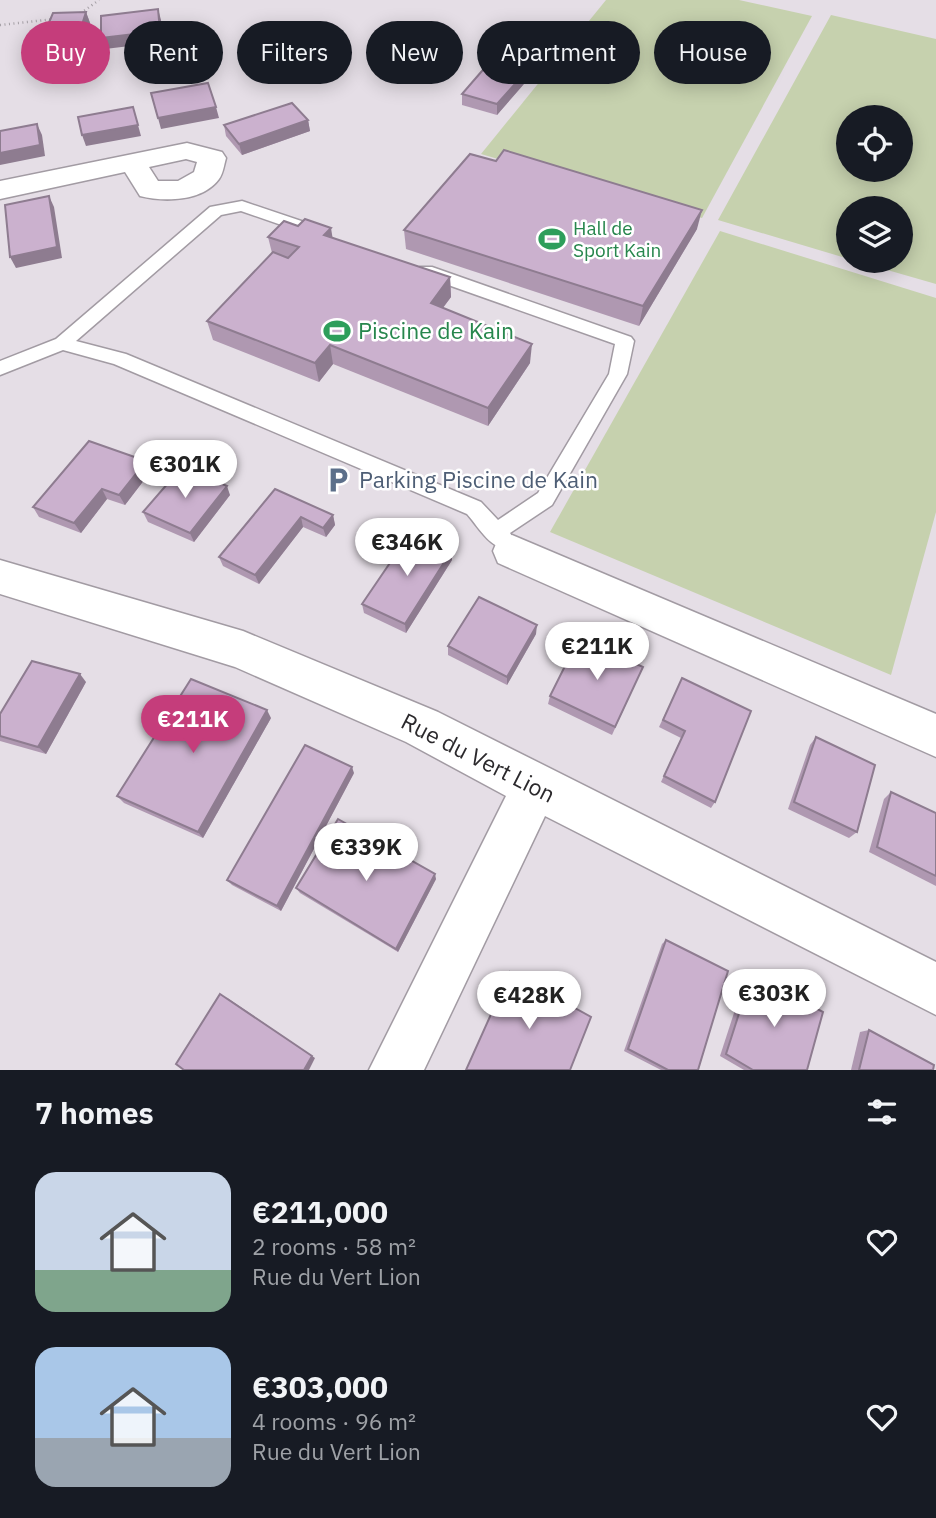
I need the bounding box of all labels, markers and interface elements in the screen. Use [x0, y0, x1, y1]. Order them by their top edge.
chip: Buy [21, 21, 110, 84]
chip: Rent [124, 21, 223, 84]
chip: Filters [237, 21, 352, 84]
chip: New [366, 21, 463, 84]
chip: Apartment [477, 21, 640, 84]
chip: House [654, 21, 771, 84]
map controls [836, 105, 913, 273]
button: locate [836, 105, 913, 182]
button: layers [836, 196, 913, 273]
place label: Hall de Sport Kain [573, 216, 661, 262]
sports icon: Hall de Sport Kain [537, 224, 567, 254]
place label: Piscine de Kain [358, 315, 514, 345]
sports icon: Piscine de Kain [322, 316, 352, 346]
pin: €301K [136, 440, 234, 500]
text: €301K [149, 448, 221, 478]
place label: Parking Piscine de Kain [359, 464, 598, 494]
parking icon: Parking Piscine de Kain [323, 465, 353, 495]
pin: €346K [358, 518, 456, 578]
text: €346K [371, 526, 443, 556]
pin: €211K [548, 622, 646, 682]
text: €211K [561, 630, 633, 660]
pin: €211K [144, 696, 242, 755]
text: €211K [157, 703, 229, 733]
street label: Rue du Vert Lion [396, 705, 560, 809]
pin: €339K [317, 824, 415, 883]
text: €339K [330, 831, 402, 861]
pin: €303K [725, 970, 823, 1029]
pin: €428K [480, 972, 578, 1031]
text: €303K [738, 977, 810, 1007]
text: €428K [493, 979, 565, 1009]
text: 7 homes [35, 1093, 154, 1132]
icon: filters [863, 1093, 901, 1131]
text: €211,000 [252, 1192, 388, 1231]
icon: home [91, 1200, 175, 1284]
icon: heart [863, 1223, 901, 1261]
text: 2 rooms · 58 m² [252, 1231, 416, 1261]
text: Rue du Vert Lion [252, 1261, 421, 1291]
text: €303,000 [252, 1367, 388, 1406]
icon: home [91, 1375, 175, 1459]
icon: heart [863, 1398, 901, 1436]
text: 4 rooms · 96 m² [252, 1406, 416, 1436]
text: Rue du Vert Lion [252, 1436, 421, 1466]

